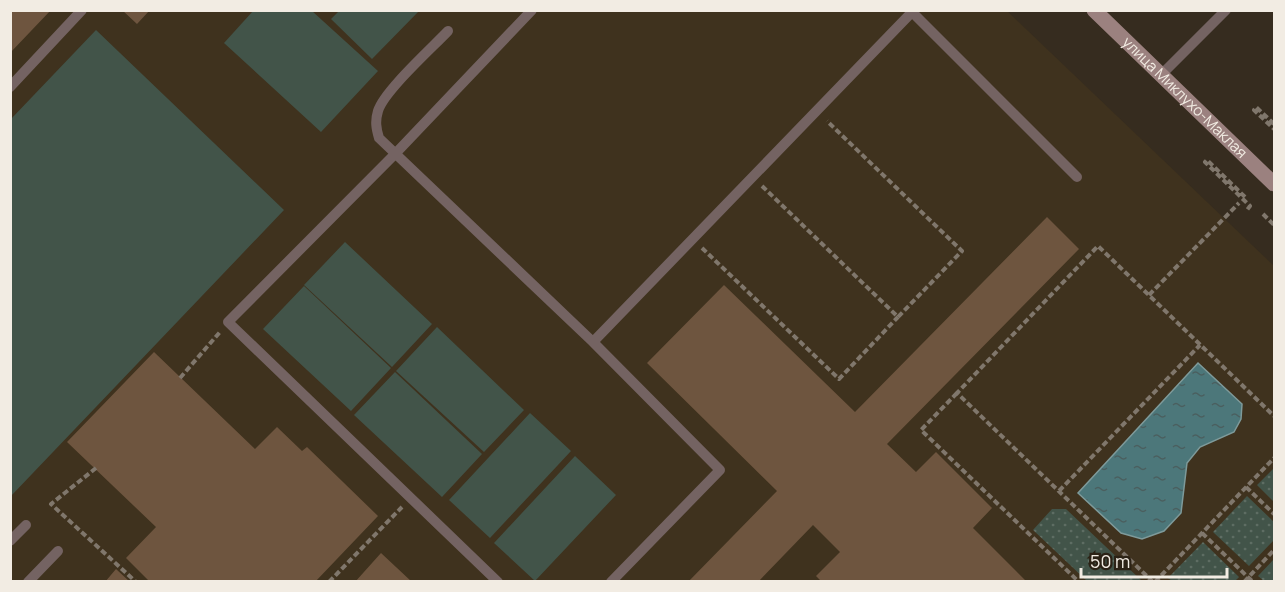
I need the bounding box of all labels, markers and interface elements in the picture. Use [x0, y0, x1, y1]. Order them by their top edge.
street label: улица Миклухо-Маклая [1118, 32, 1252, 163]
scale bar [1081, 541, 1226, 579]
text: 50 m [1090, 549, 1130, 573]

